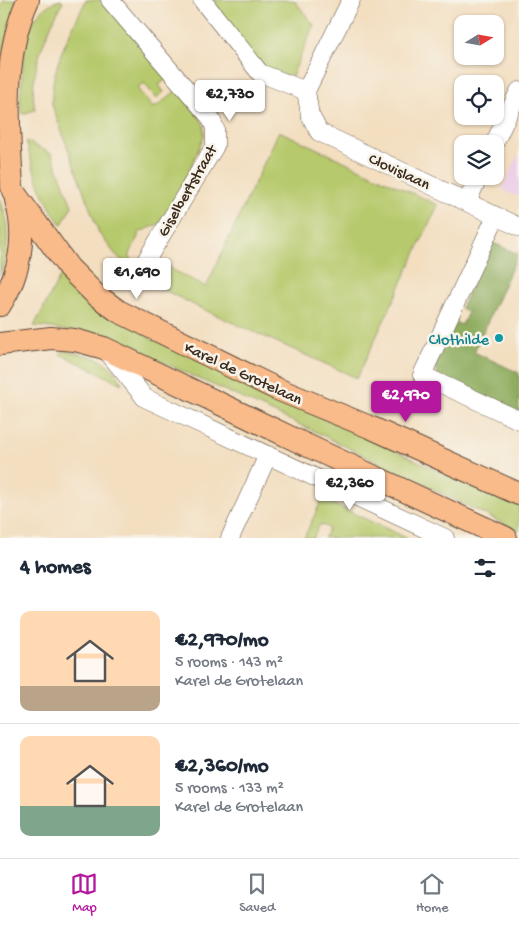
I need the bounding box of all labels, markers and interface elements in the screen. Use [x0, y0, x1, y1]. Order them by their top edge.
north arrow [454, 15, 504, 65]
map controls [454, 15, 504, 185]
button: locate [454, 75, 504, 125]
pin: €2,730 [189, 80, 271, 122]
text: €2,730 [206, 86, 254, 105]
button: layers [454, 135, 504, 185]
street label: Giselbertstraat [155, 141, 224, 241]
street label: Clovislaan [365, 151, 433, 196]
pin: €1,690 [96, 258, 178, 300]
text: €1,690 [114, 264, 160, 283]
place label: Clothilde [429, 332, 490, 351]
marker: Clothilde [493, 332, 505, 344]
street label: Karel de Grotelaan [180, 339, 305, 411]
pin: €2,970 [365, 380, 447, 423]
text: €2,970 [382, 387, 430, 406]
pin: €2,360 [309, 468, 391, 511]
text: €2,360 [326, 475, 374, 494]
icon: filters [471, 554, 499, 582]
text: 4 homes [20, 556, 91, 581]
text: €2,970/mo [175, 629, 269, 654]
icon: home [60, 631, 120, 691]
text: 5 rooms · 143 m² [175, 654, 283, 673]
text: Karel de Grotelaan [175, 673, 303, 692]
text: €2,360/mo [175, 755, 269, 780]
icon: home [60, 756, 120, 816]
text: 5 rooms · 133 m² [175, 780, 284, 799]
text: Karel de Grotelaan [175, 799, 303, 818]
tab: Map [70, 870, 98, 917]
tab: Saved [239, 870, 275, 917]
tab: Home [416, 870, 449, 917]

